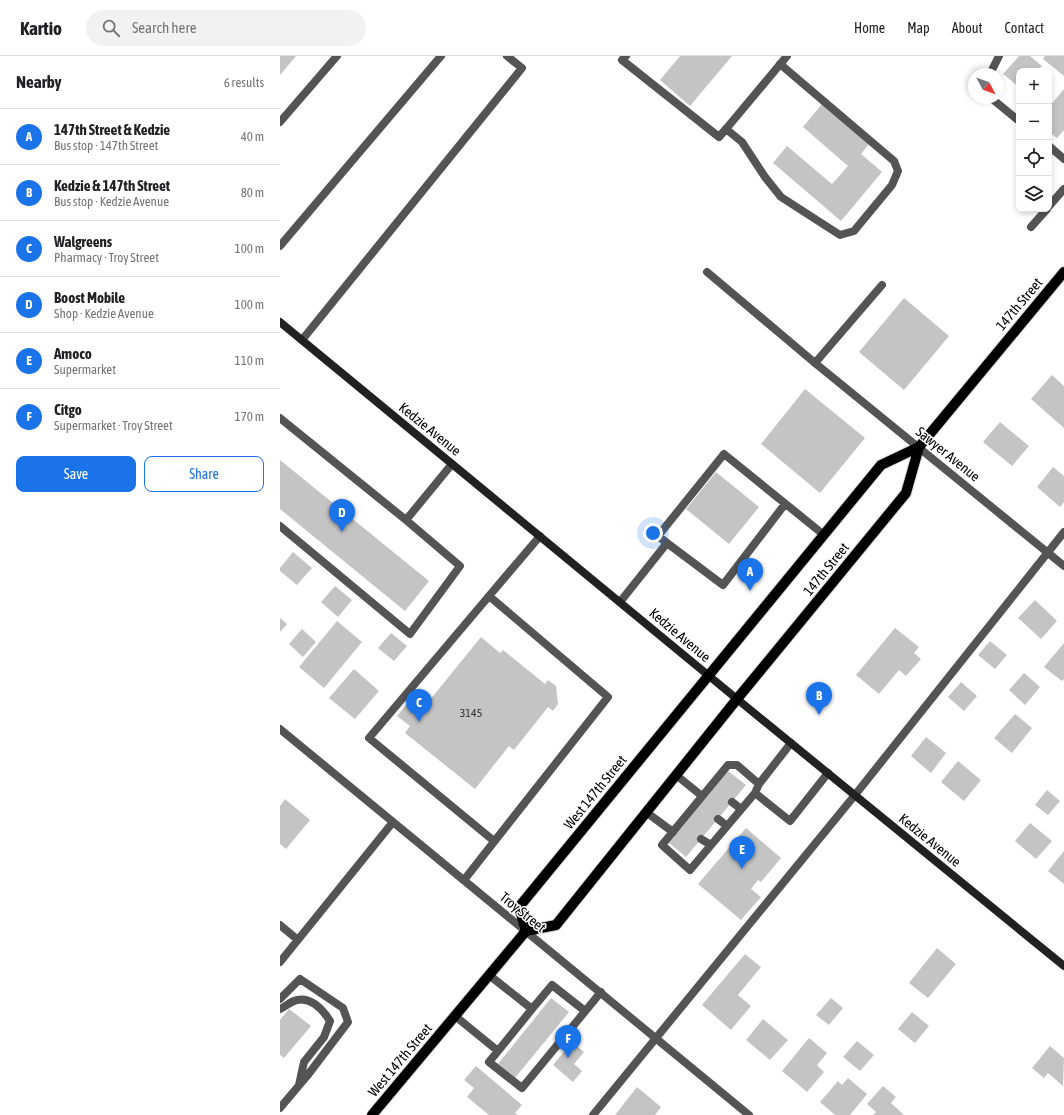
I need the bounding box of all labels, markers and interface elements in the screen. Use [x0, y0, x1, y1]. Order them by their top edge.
search box [86, 10, 366, 46]
text: Kartio [20, 17, 62, 39]
icon: search [100, 17, 122, 39]
text: Search here [132, 19, 197, 36]
text: Home [854, 20, 885, 36]
text: Map [907, 20, 930, 36]
text: About [952, 20, 983, 36]
text: Contact [1005, 20, 1044, 36]
north arrow [968, 68, 1004, 104]
map controls [1016, 68, 1052, 212]
button: + [1016, 68, 1052, 104]
text: Nearby [16, 72, 62, 92]
text: 6 results [224, 75, 264, 90]
button: − [1016, 104, 1052, 140]
text: 147th Street & Kedzie [54, 121, 170, 138]
text: A [26, 129, 32, 144]
text: 40 m [241, 129, 264, 144]
text: Bus stop · 147th Street [54, 138, 158, 153]
button: locate [1016, 140, 1052, 176]
button: layers [1016, 176, 1052, 212]
text: Kedzie & 147th Street [54, 177, 170, 194]
text: B [26, 185, 32, 200]
text: 80 m [241, 185, 264, 200]
text: Bus stop · Kedzie Avenue [54, 194, 169, 209]
text: Walgreens [54, 233, 112, 250]
text: C [26, 241, 32, 256]
text: 100 m [235, 241, 264, 256]
text: Pharmacy · Troy Street [54, 250, 159, 265]
street label: 147th Street [993, 275, 1045, 333]
text: Boost Mobile [54, 289, 125, 306]
text: D [25, 297, 33, 312]
text: 100 m [235, 297, 264, 312]
text: Shop · Kedzie Avenue [54, 306, 154, 321]
text: Amoco [54, 345, 92, 362]
text: E [26, 353, 32, 368]
text: 110 m [235, 353, 264, 368]
text: Supermarket [54, 362, 116, 377]
street label: Kedzie Avenue [396, 399, 464, 459]
text: Citgo [54, 401, 82, 418]
text: F [26, 409, 32, 424]
text: 170 m [235, 409, 264, 424]
text: Supermarket · Troy Street [54, 418, 173, 433]
street label: Sawyer Avenue [913, 423, 983, 485]
button: Save [16, 456, 136, 492]
button: Share [144, 456, 264, 492]
pin: D [329, 499, 355, 532]
your location [643, 523, 663, 543]
street label: 147th Street [800, 539, 852, 599]
pin: A [737, 558, 763, 591]
street label: Kedzie Avenue [646, 605, 714, 665]
pin: B [806, 682, 832, 715]
pin: C [406, 689, 432, 722]
house number: 3145 [460, 706, 482, 720]
street label: West 147th Street [560, 752, 630, 832]
street label: Kedzie Avenue [896, 810, 964, 870]
pin: E [729, 836, 755, 869]
street label: Troy Street [497, 889, 549, 935]
street label: West 147th Street [365, 1020, 435, 1100]
pin: F [555, 1025, 581, 1058]

